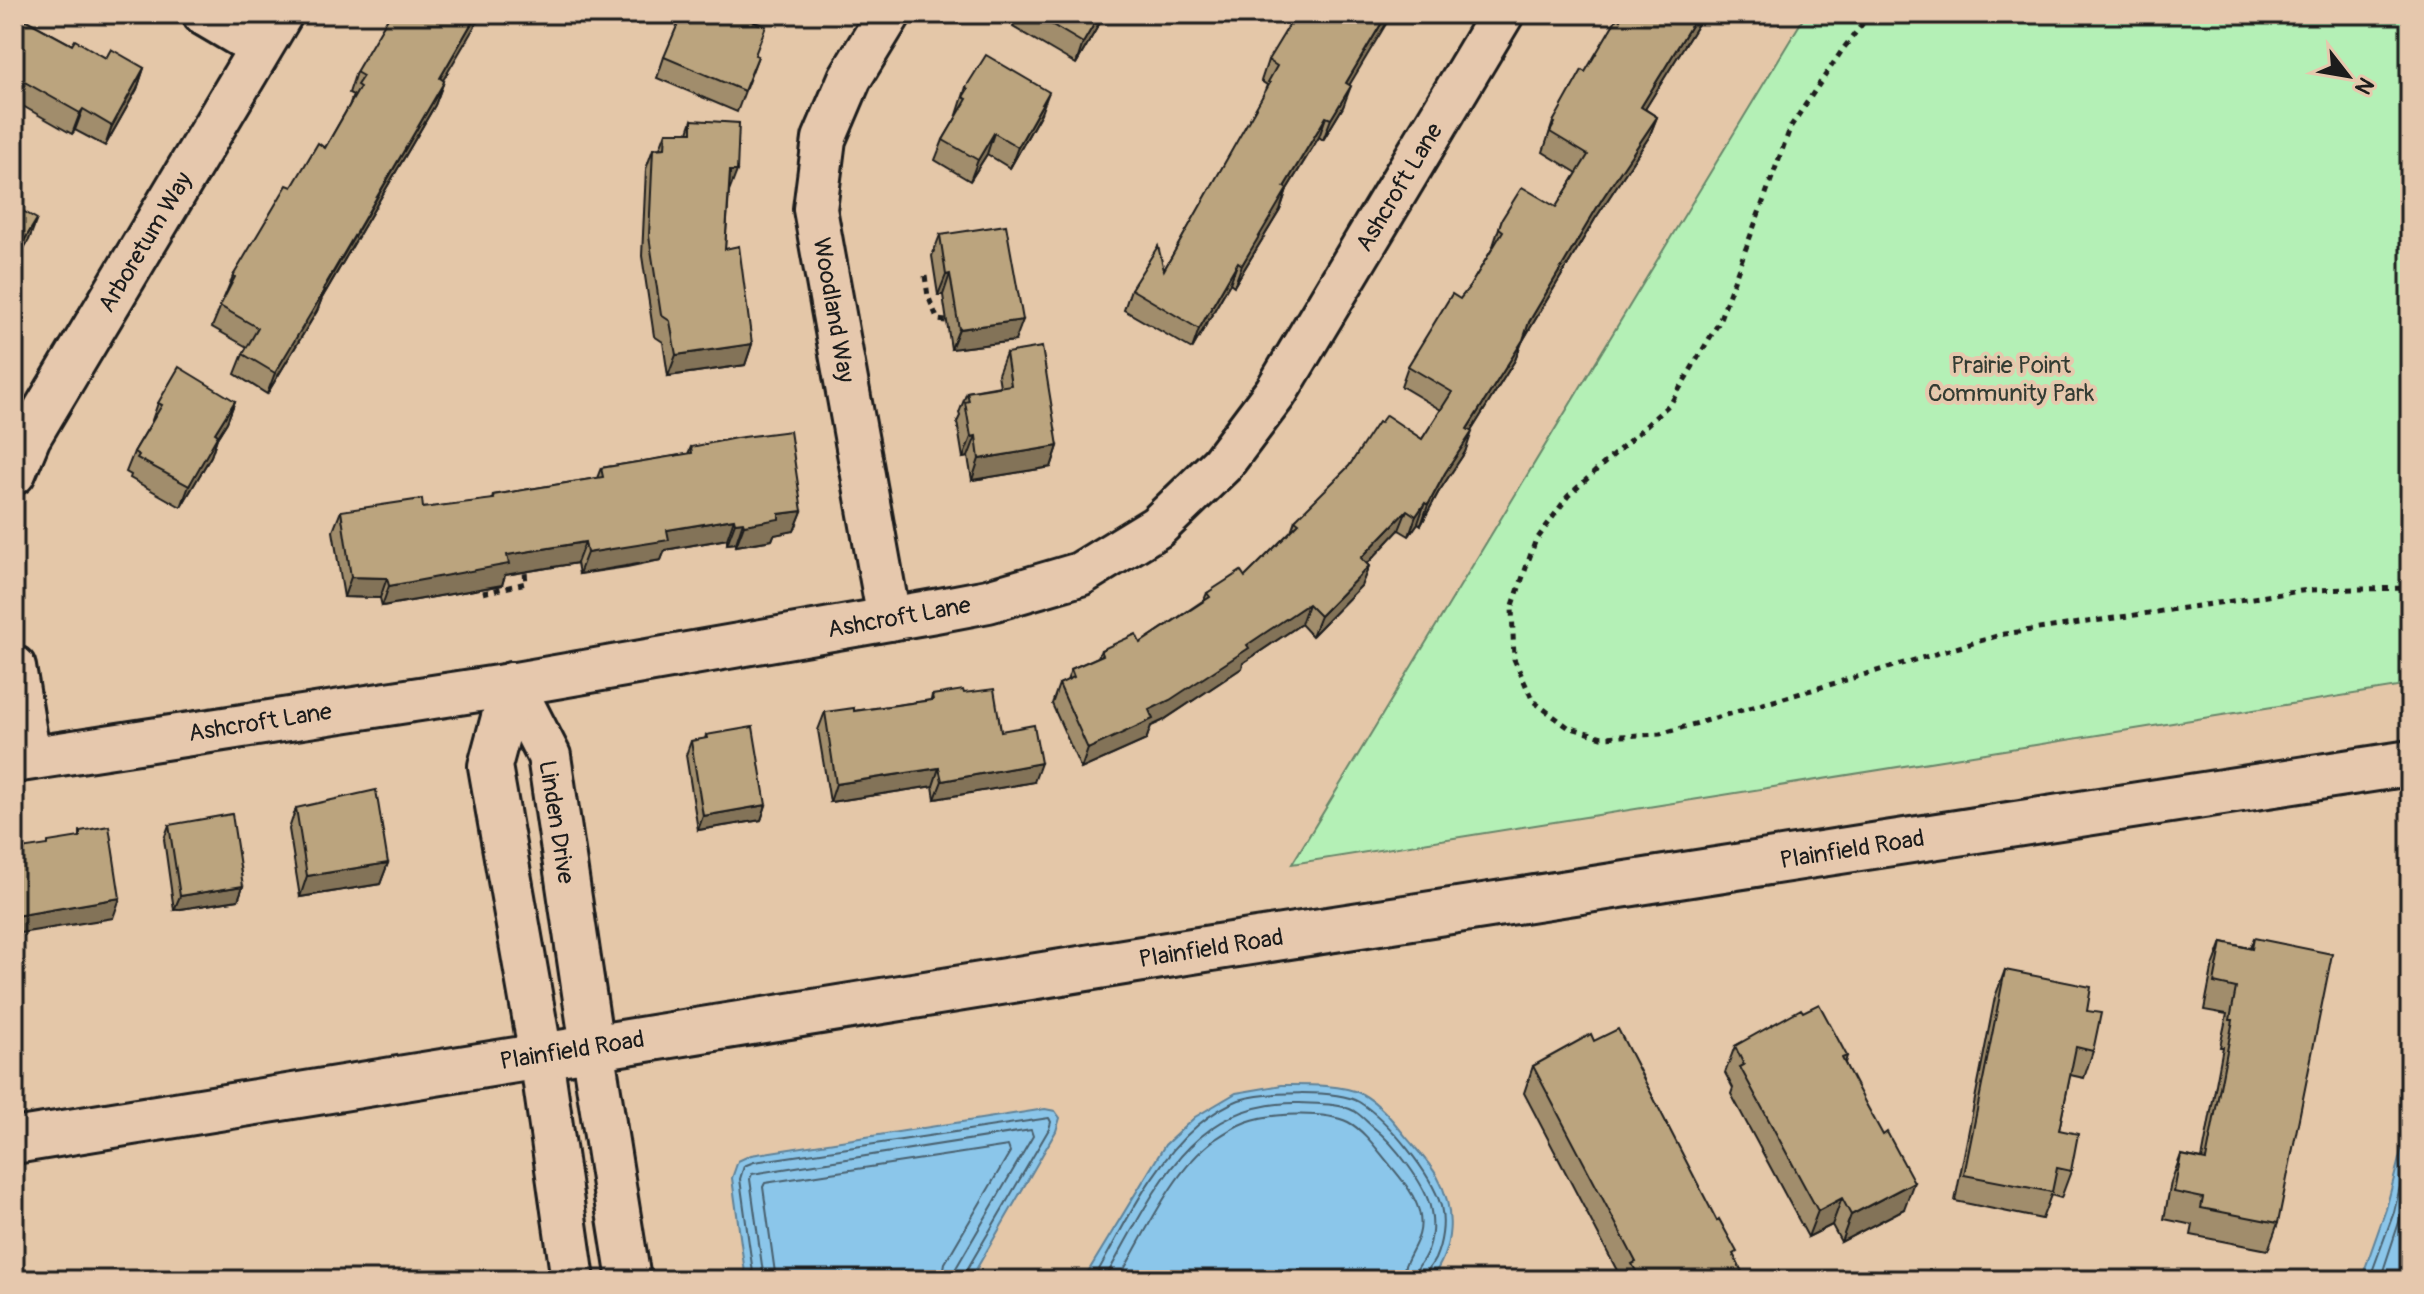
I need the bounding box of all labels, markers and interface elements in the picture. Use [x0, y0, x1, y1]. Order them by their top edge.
north arrow [2308, 36, 2388, 116]
text: N [2348, 72, 2380, 99]
street label: Ashcroft Lane [1350, 118, 1449, 257]
street label: Arboretum Way [92, 167, 199, 318]
street label: Woodland Way [806, 235, 861, 385]
park label: Prairie Point Community Park [1928, 351, 2094, 408]
street label: Ashcroft Lane [825, 591, 973, 644]
street label: Ashcroft Lane [186, 697, 334, 748]
street label: Linden Drive [532, 758, 581, 886]
street label: Plainfield Road [1778, 824, 1926, 875]
street label: Plainfield Road [1137, 923, 1285, 974]
street label: Plainfield Road [498, 1025, 646, 1076]

